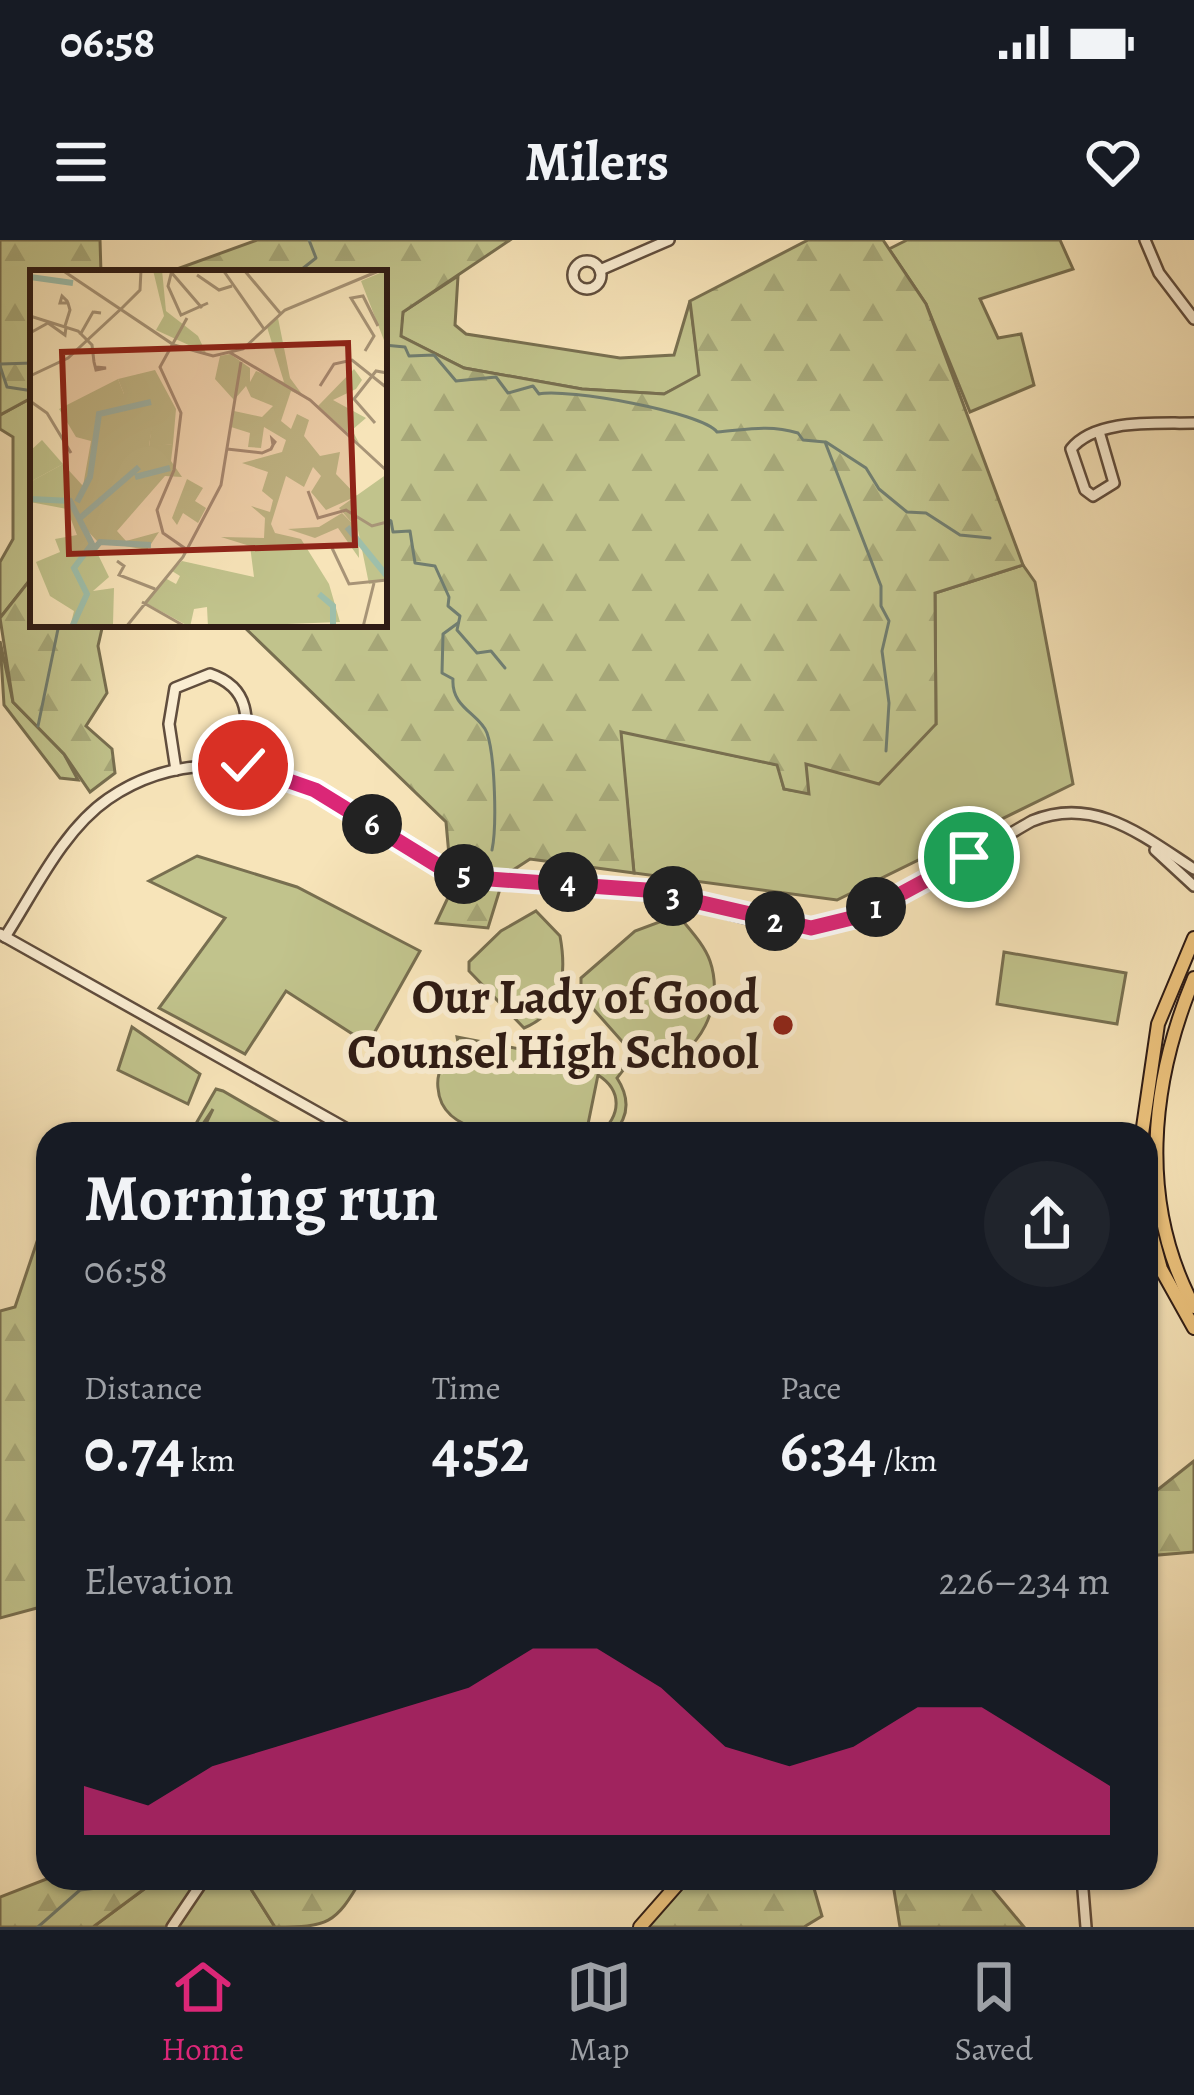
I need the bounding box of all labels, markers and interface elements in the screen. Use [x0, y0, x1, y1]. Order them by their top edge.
text: 06:58 [60, 11, 155, 73]
text: Milers [525, 125, 669, 199]
icon: menu [48, 129, 114, 195]
icon: heart [1080, 129, 1146, 195]
inset map [30, 270, 387, 627]
pin [192, 714, 294, 816]
icon: check [210, 732, 276, 798]
pin: 6 [342, 794, 402, 854]
text: 6 [364, 801, 380, 846]
pin [918, 806, 1020, 908]
icon: arrive [936, 824, 1002, 890]
pin: 5 [434, 844, 494, 904]
text: 5 [457, 851, 471, 896]
pin: 4 [538, 852, 598, 912]
text: 4 [560, 859, 576, 904]
pin: 3 [643, 866, 703, 926]
text: 3 [666, 873, 680, 918]
pin: 1 [846, 877, 906, 937]
text: 1 [870, 884, 882, 929]
pin: 2 [745, 891, 805, 951]
text: 2 [767, 898, 783, 943]
place label: Our Lady of Good Counsel High School [347, 964, 759, 1085]
marker: Our Lady of Good Counsel High School [770, 1012, 796, 1038]
text: Morning run [84, 1153, 439, 1243]
button: share [984, 1161, 1110, 1287]
text: 06:58 [84, 1243, 168, 1296]
text: Distance [84, 1365, 202, 1410]
text: Time [432, 1365, 501, 1410]
text: Pace [780, 1365, 841, 1410]
text: 0.74 [84, 1410, 185, 1492]
text: 4:52 [432, 1410, 529, 1492]
text: 6:34 [780, 1410, 876, 1492]
text: km [185, 1437, 235, 1482]
text: /km [876, 1437, 938, 1482]
text: Elevation [84, 1554, 234, 1607]
text: 226–234 m [939, 1554, 1110, 1607]
tab: Home [161, 1954, 244, 2071]
tab: Map [566, 1954, 632, 2071]
tab: Saved [955, 1954, 1033, 2071]

